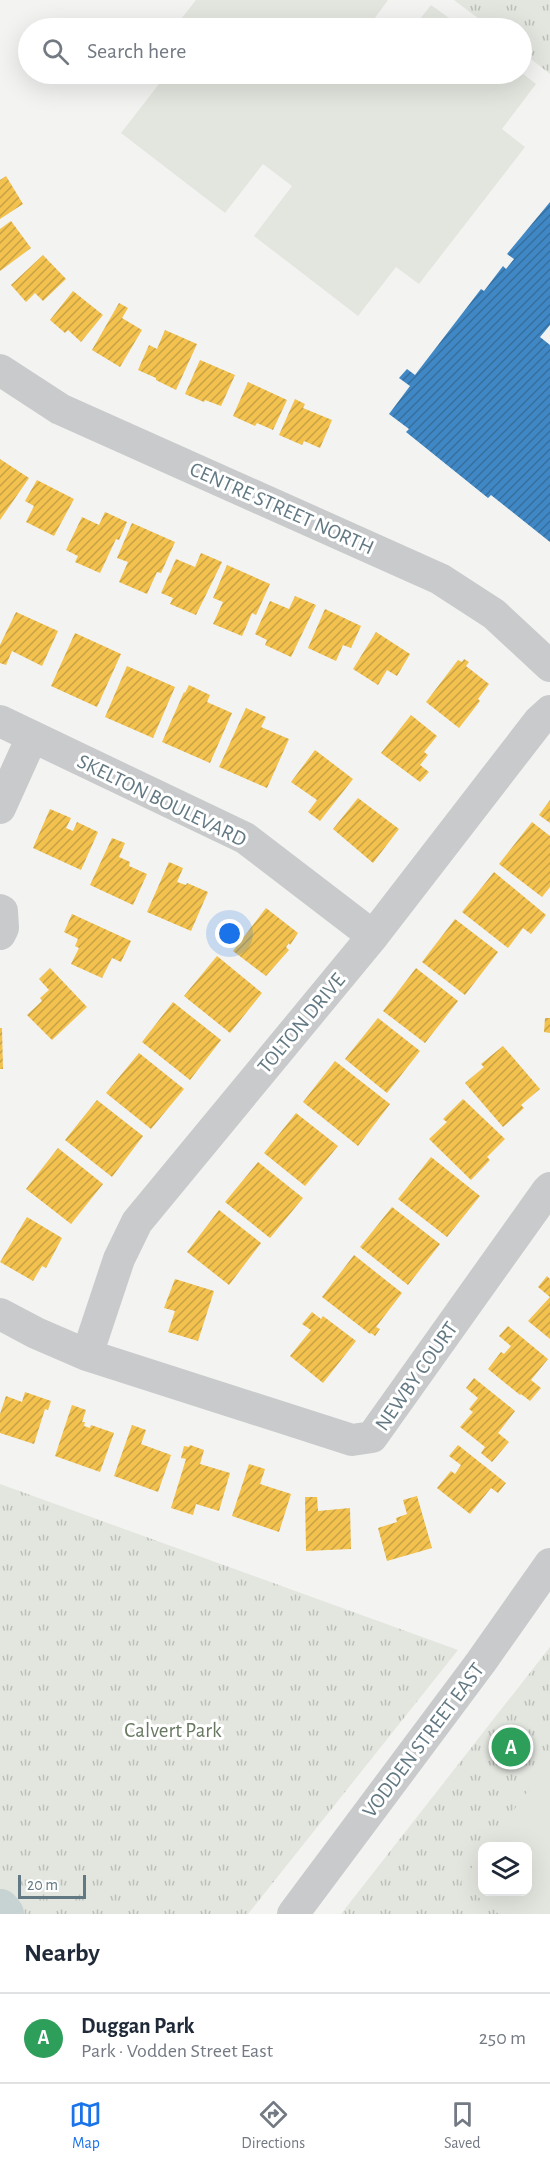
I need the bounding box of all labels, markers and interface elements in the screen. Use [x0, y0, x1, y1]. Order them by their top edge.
search box [18, 18, 532, 84]
icon: search [39, 35, 72, 68]
text: Search here [87, 40, 186, 62]
street label: CENTRE STREET NORTH [187, 458, 377, 559]
street label: SKELTON BOULEVARD [74, 750, 250, 850]
your location [215, 919, 244, 948]
street label: TOLTON DRIVE [254, 969, 349, 1077]
street label: NEWBY COURT [371, 1318, 462, 1435]
street label: VODDEN STREET EAST [359, 1659, 488, 1822]
park label: Calvert Park [124, 1720, 222, 1741]
pin: A [492, 1724, 530, 1770]
map controls [478, 1842, 532, 1896]
button: layers [478, 1842, 532, 1896]
scale bar [18, 1872, 86, 1900]
text: 20 m [27, 1877, 58, 1893]
text: Nearby [24, 1940, 100, 1966]
text: Duggan Park [81, 2015, 195, 2037]
text: A [38, 2028, 50, 2048]
text: 250 m [479, 2028, 526, 2048]
text: Park · Vodden Street East [81, 2041, 273, 2061]
tab: Map [69, 2098, 102, 2153]
tab: Directions [241, 2098, 305, 2153]
tab: Saved [444, 2098, 481, 2153]

